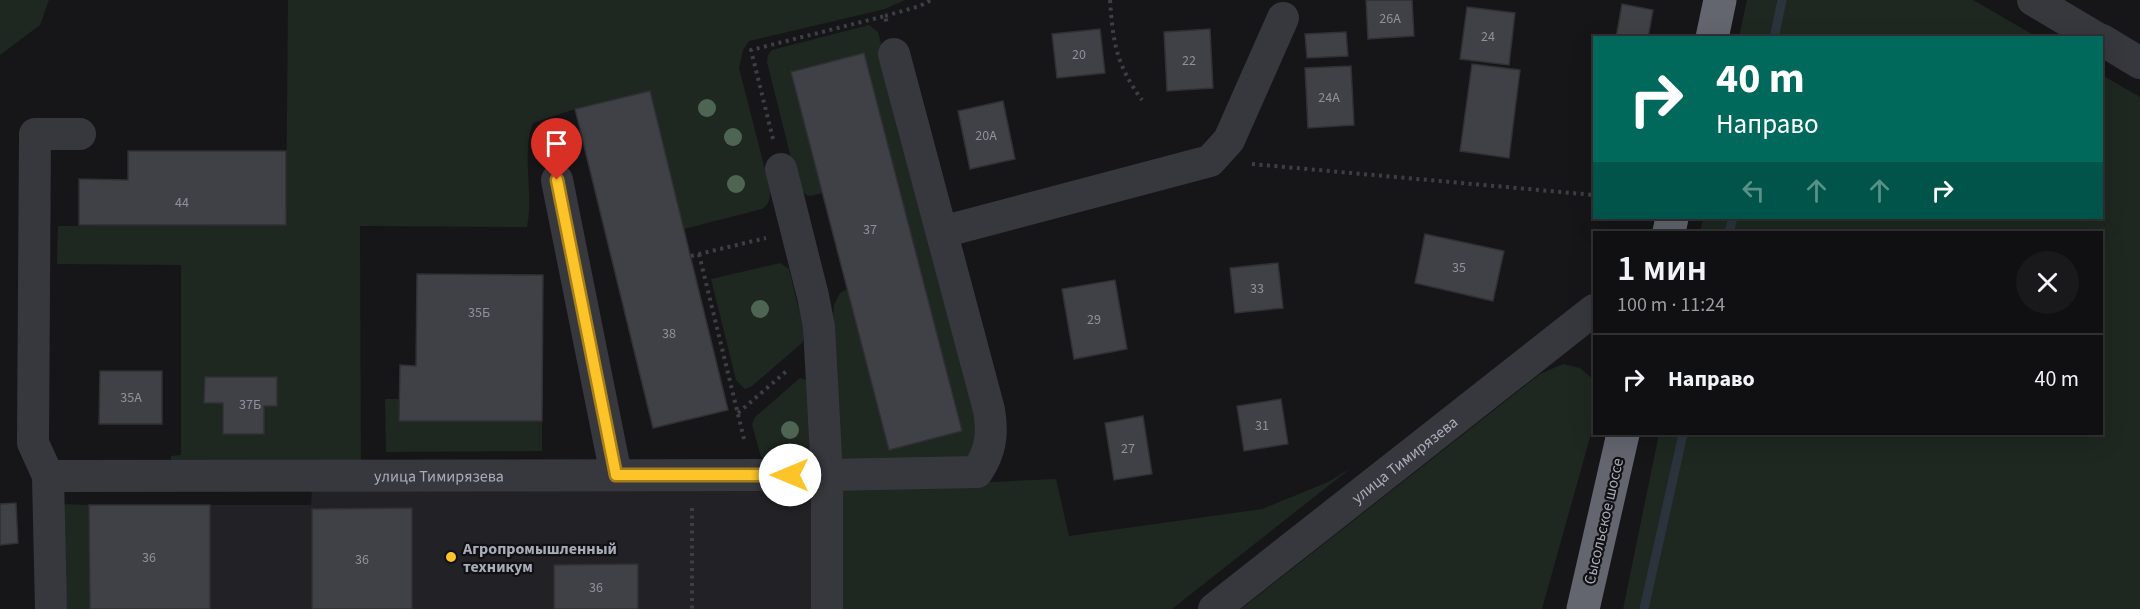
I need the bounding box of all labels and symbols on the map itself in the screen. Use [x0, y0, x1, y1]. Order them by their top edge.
house number: 26А [1379, 9, 1401, 29]
house number: 24 [1481, 27, 1495, 47]
house number: 20 [1072, 45, 1086, 65]
house number: 22 [1182, 51, 1196, 71]
house number: 24А [1318, 88, 1340, 108]
pin [531, 118, 582, 180]
house number: 20А [975, 126, 997, 146]
house number: 44 [175, 193, 189, 213]
house number: 37 [863, 220, 877, 240]
house number: 35 [1452, 258, 1466, 278]
house number: 33 [1250, 279, 1264, 299]
house number: 35Б [468, 303, 490, 323]
house number: 29 [1087, 310, 1101, 330]
house number: 38 [662, 324, 676, 344]
house number: 35А [120, 388, 142, 408]
house number: 37Б [239, 395, 261, 415]
street label: улица Тимирязева [1347, 411, 1463, 509]
house number: 31 [1255, 416, 1269, 436]
house number: 27 [1121, 439, 1135, 459]
position arrow [758, 443, 822, 507]
street label: Сысольское шоссе [1579, 456, 1629, 587]
street label: улица Тимирязева [374, 465, 504, 488]
place label: Агропромышленный техникум [462, 538, 617, 578]
house number: 36 [142, 548, 156, 568]
house number: 36 [355, 550, 369, 570]
marker: Агропромышленный техникум [444, 550, 458, 564]
house number: 36 [589, 578, 603, 598]

